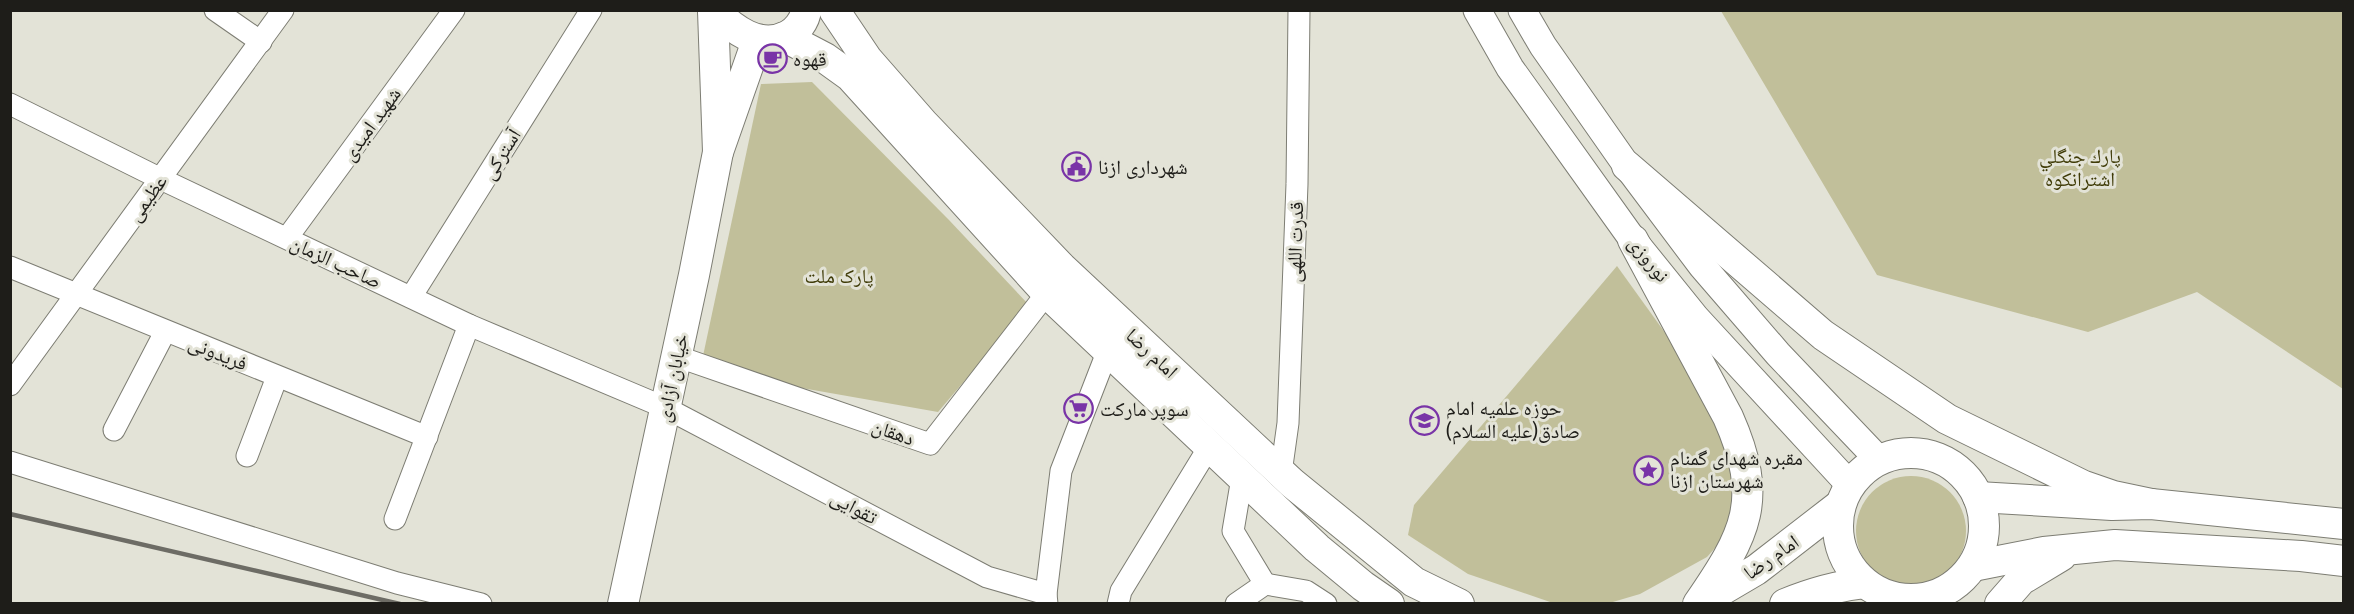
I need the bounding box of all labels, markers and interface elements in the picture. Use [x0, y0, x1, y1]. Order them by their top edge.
cafe icon: قهوه [756, 43, 788, 75]
place label: قهوه [793, 47, 827, 71]
street label: شهید امیدی [336, 83, 406, 165]
street label: آسترکی [476, 123, 526, 184]
park label: پارك جنگلي اشترانكوه [2039, 144, 2121, 191]
public building icon: شهرداری ازنا [1061, 151, 1093, 183]
place label: شهرداری ازنا [1098, 155, 1188, 179]
street label: عظیمی [122, 170, 172, 226]
street label: قدرت اللهی [1282, 201, 1308, 283]
street label: صاحب الزمان [287, 231, 385, 293]
street label: نوروزی [1623, 231, 1675, 287]
park label: پارک ملت [804, 264, 874, 288]
street label: امام رضا [1120, 323, 1183, 384]
street label: فریدونی [185, 330, 251, 376]
street label: خیابان آزادی [651, 331, 693, 424]
supermarket icon: سوپر مارکت [1063, 393, 1095, 425]
place label: حوزه علمیه امام صادق(علیه السلام) [1446, 396, 1580, 445]
place label: سوپر مارکت [1100, 397, 1189, 421]
school or university icon: حوزه علمیه امام صادق(علیه السلام) [1409, 404, 1441, 436]
street label: دهقان [869, 414, 917, 450]
place label: مقبره شهدای گمنام شهرستان ازنا [1670, 446, 1803, 493]
place icon: مقبره شهدای گمنام شهرستان ازنا [1633, 454, 1665, 486]
street label: تقوایی [827, 485, 882, 529]
street label: امام رضا [1739, 529, 1804, 586]

